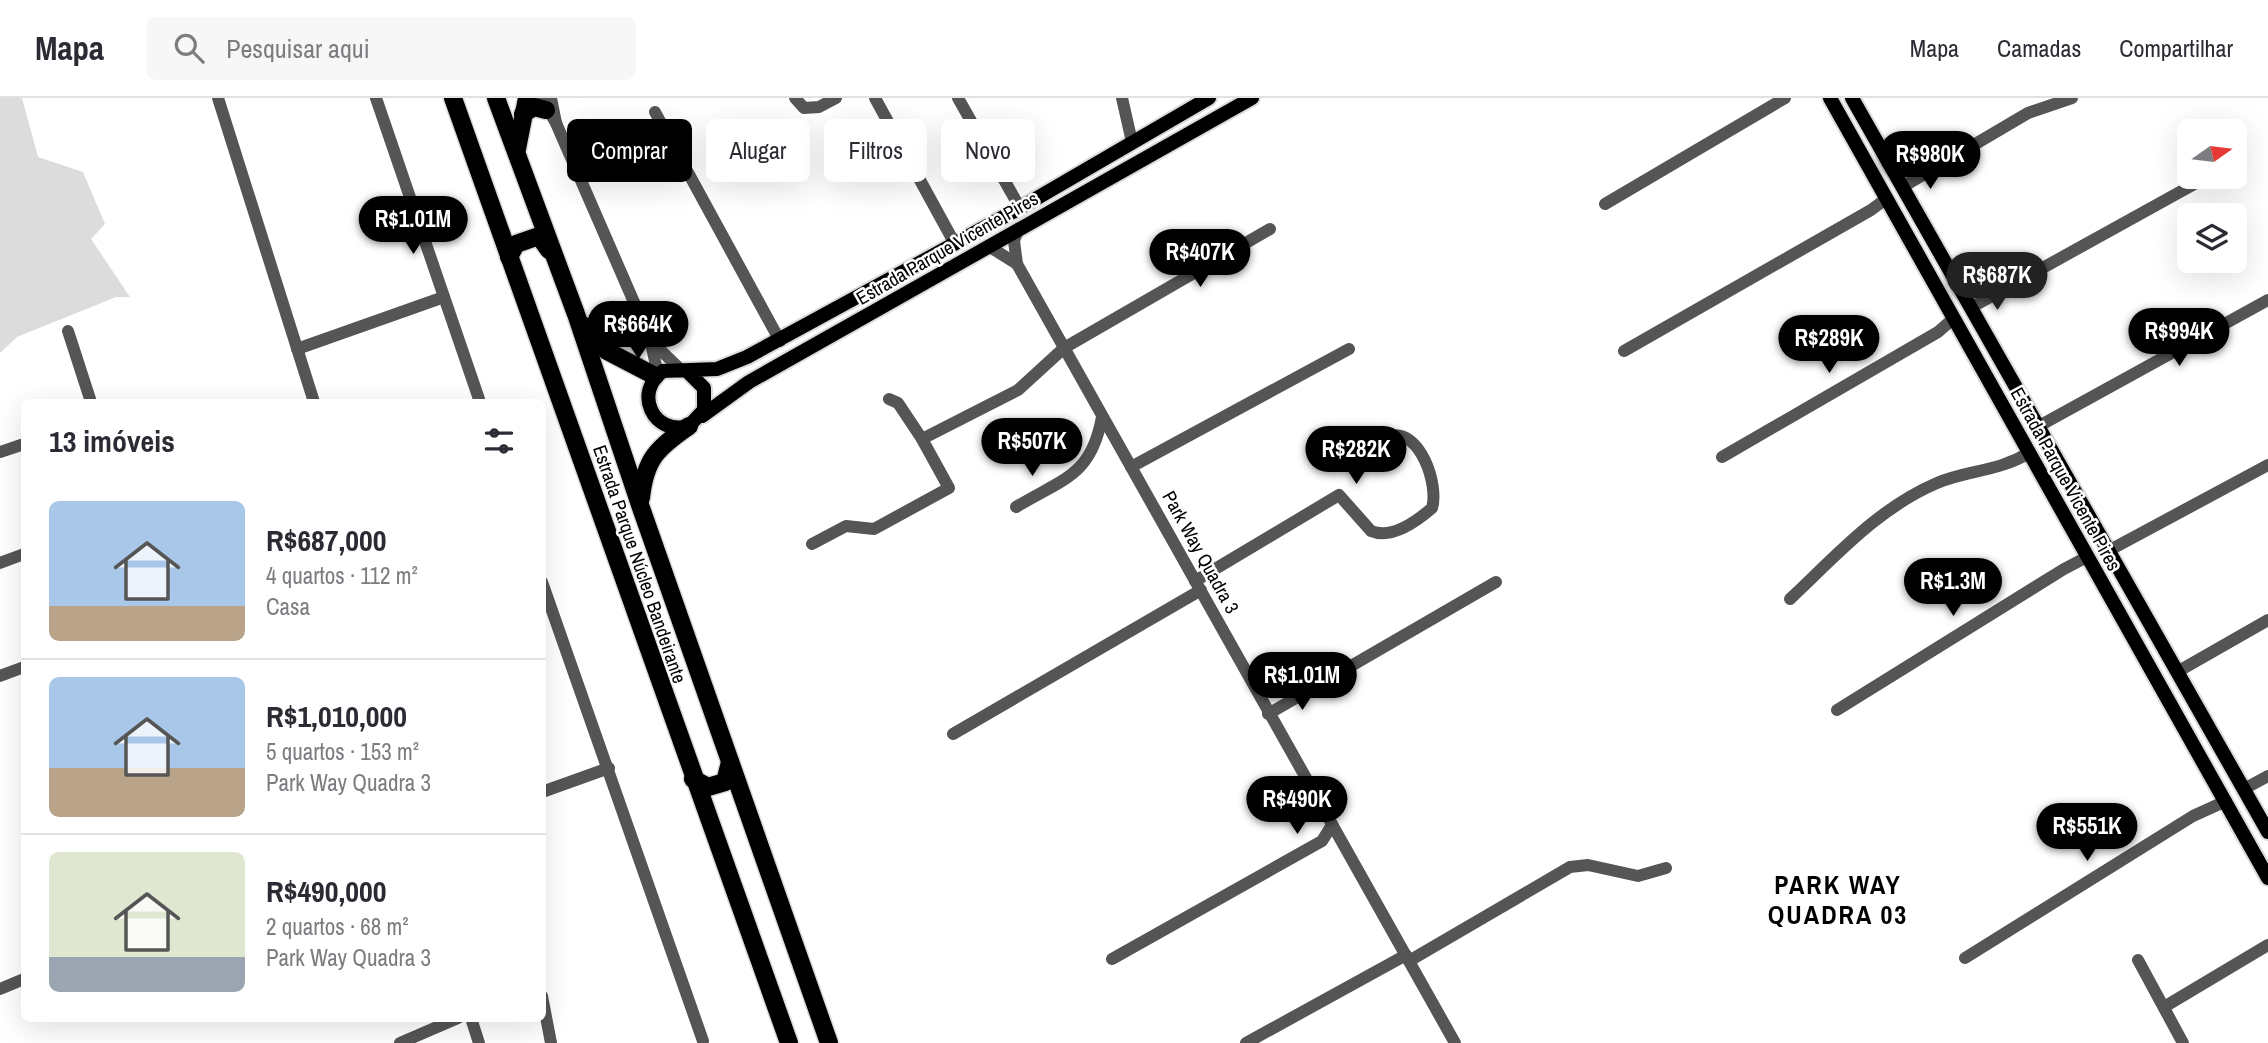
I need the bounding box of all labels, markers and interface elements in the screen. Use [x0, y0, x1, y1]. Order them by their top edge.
search box [146, 17, 636, 80]
text: Mapa [35, 26, 104, 70]
icon: search [170, 29, 208, 67]
text: Pesquisar aqui [226, 31, 370, 66]
text: Mapa [1910, 32, 1959, 64]
text: Camadas [1997, 32, 2081, 64]
text: Compartilhar [2119, 32, 2233, 64]
chip: Comprar [567, 119, 692, 182]
chip: Alugar [706, 119, 810, 182]
chip: Filtros [824, 119, 927, 182]
chip: Novo [941, 119, 1035, 182]
north arrow [2177, 119, 2247, 189]
map controls [2177, 119, 2247, 273]
pin: R$980K [1873, 132, 1987, 191]
text: R$980K [1895, 138, 1965, 169]
street label: Estrada Parque Vicente Pires [851, 185, 1043, 311]
pin: R$1.01M [348, 197, 478, 256]
text: R$1.01M [375, 203, 451, 234]
button: layers [2177, 203, 2247, 273]
pin: R$407K [1143, 230, 1257, 289]
text: R$407K [1165, 236, 1235, 267]
pin: R$687K [1940, 252, 2054, 312]
text: R$687K [1962, 259, 2032, 290]
pin: R$664K [581, 302, 695, 361]
text: R$664K [603, 308, 673, 339]
pin: R$994K [2122, 308, 2236, 368]
text: R$994K [2144, 315, 2214, 346]
pin: R$289K [1772, 316, 1886, 375]
text: R$289K [1794, 322, 1864, 353]
street label: Estrada Parque Vicente Pires [2005, 383, 2127, 576]
pin: R$507K [975, 418, 1089, 478]
text: 13 imóveis [49, 421, 175, 461]
icon: filters [480, 422, 518, 460]
text: R$507K [997, 425, 1067, 456]
pin: R$282K [1299, 426, 1413, 486]
text: R$282K [1321, 433, 1391, 464]
street label: Estrada Parque Núcleo Bandeirante [587, 441, 693, 687]
street label: Park Way Quadra 3 [1157, 486, 1245, 618]
text: R$687,000 [266, 520, 386, 560]
icon: home [105, 529, 189, 613]
pin: R$1.3M [1896, 559, 2010, 618]
text: 4 quartos · 112 m² [266, 560, 418, 591]
text: R$1.3M [1920, 565, 1986, 596]
text: Casa [266, 591, 310, 622]
pin: R$1.01M [1237, 652, 1367, 712]
text: R$1.01M [1264, 659, 1340, 690]
text: R$1,010,000 [266, 696, 407, 736]
icon: home [105, 705, 189, 789]
text: 5 quartos · 153 m² [266, 736, 419, 767]
text: Park Way Quadra 3 [266, 767, 431, 798]
pin: R$490K [1240, 776, 1354, 836]
text: R$490K [1262, 783, 1332, 814]
pin: R$551K [2030, 804, 2144, 863]
text: R$551K [2052, 810, 2122, 841]
district label: PARK WAY QUADRA 03 [1768, 867, 1908, 932]
text: R$490,000 [266, 871, 386, 911]
icon: home [105, 880, 189, 964]
text: 2 quartos · 68 m² [266, 911, 409, 942]
text: Park Way Quadra 3 [266, 942, 431, 973]

